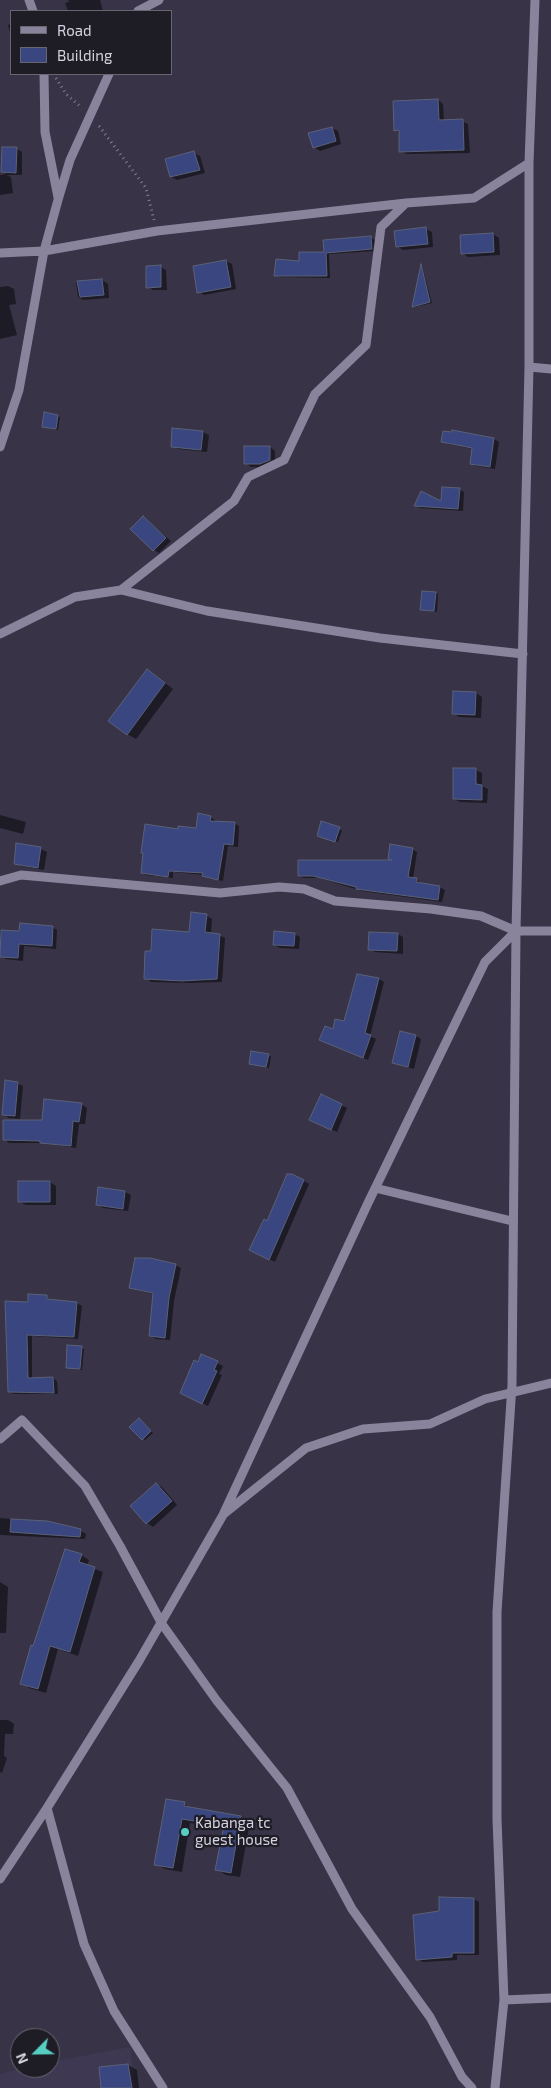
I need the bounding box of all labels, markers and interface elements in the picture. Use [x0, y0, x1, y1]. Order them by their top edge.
legend [10, 10, 172, 75]
text: Road [57, 21, 92, 39]
text: Building [57, 46, 112, 64]
place label: Kabanga tc guest house [195, 1814, 278, 1849]
marker: Kabanga tc guest house [179, 1826, 191, 1838]
north arrow [10, 2028, 60, 2078]
text: N [12, 2051, 31, 2067]

